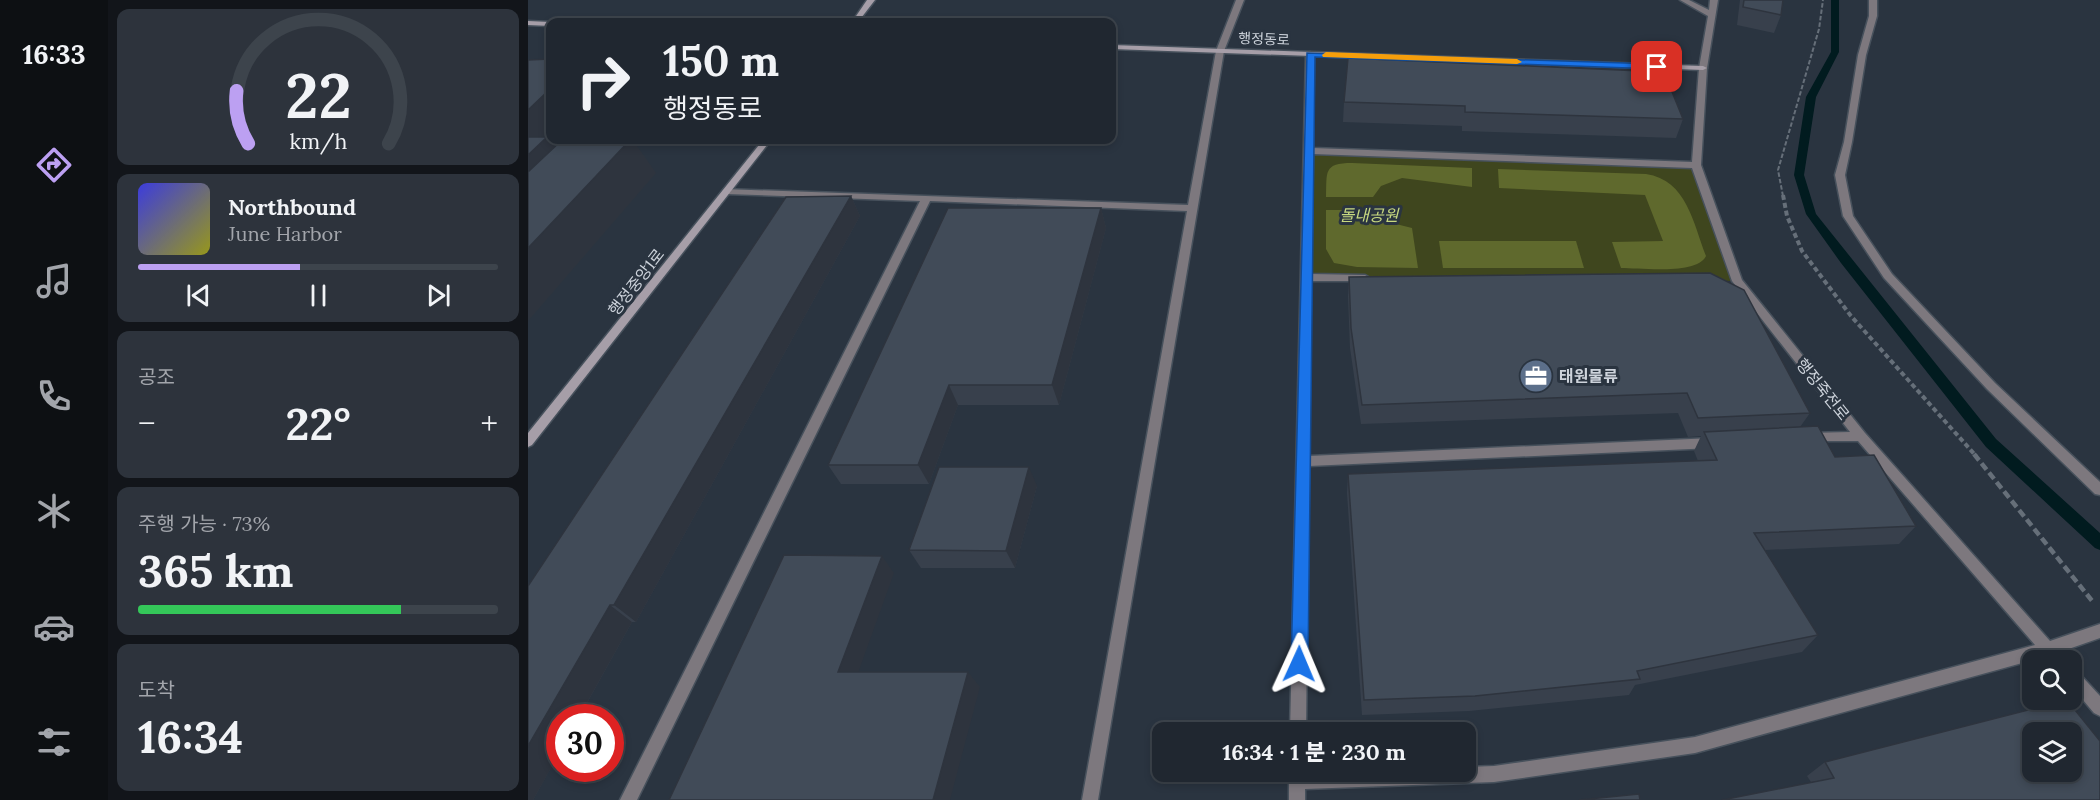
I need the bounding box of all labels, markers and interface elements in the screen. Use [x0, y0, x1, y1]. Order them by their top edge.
street label: 행정동로 [1238, 29, 1290, 49]
text: 150 m [663, 34, 779, 88]
text: 16:33 [22, 37, 86, 71]
pin [1631, 41, 1682, 92]
icon: right [564, 42, 642, 120]
icon: arrive [1640, 50, 1673, 83]
text: 22 [285, 55, 351, 135]
text: 행정동로 [663, 91, 762, 125]
text: km/h [289, 127, 347, 155]
icon: directions [33, 144, 75, 186]
text: Northbound [228, 193, 356, 221]
park label: 돌내공원 [1340, 205, 1400, 225]
text: June Harbor [228, 221, 342, 246]
street label: 행정중앙1로 [604, 244, 668, 319]
icon: music [33, 260, 75, 302]
icon: previous [182, 279, 215, 312]
icon: pause [302, 279, 335, 312]
icon: next [422, 279, 455, 312]
street label: 행정죽전로 [1792, 354, 1854, 424]
office icon: 태원물류 [1518, 358, 1554, 394]
text: 공조 [138, 364, 175, 389]
place label: 태원물류 [1559, 366, 1618, 386]
icon: phone [33, 375, 75, 417]
text: 22° [285, 395, 351, 452]
text: − [138, 402, 156, 444]
text: + [480, 402, 498, 444]
icon: climate [33, 490, 75, 532]
text: 주행 가능 · 73% [138, 511, 270, 536]
text: 365 km [138, 542, 293, 599]
icon: car [33, 606, 75, 648]
position arrow [1267, 632, 1331, 696]
map controls [2022, 650, 2082, 782]
button: search [2022, 650, 2082, 710]
text: 도착 [138, 677, 175, 702]
speed limit sign: 30 [546, 704, 624, 782]
text: 16:34 [138, 708, 243, 765]
icon: filters [33, 721, 75, 763]
button: layers [2022, 722, 2082, 782]
text: 16:34 · 1 분 · 230 m [1222, 738, 1406, 766]

